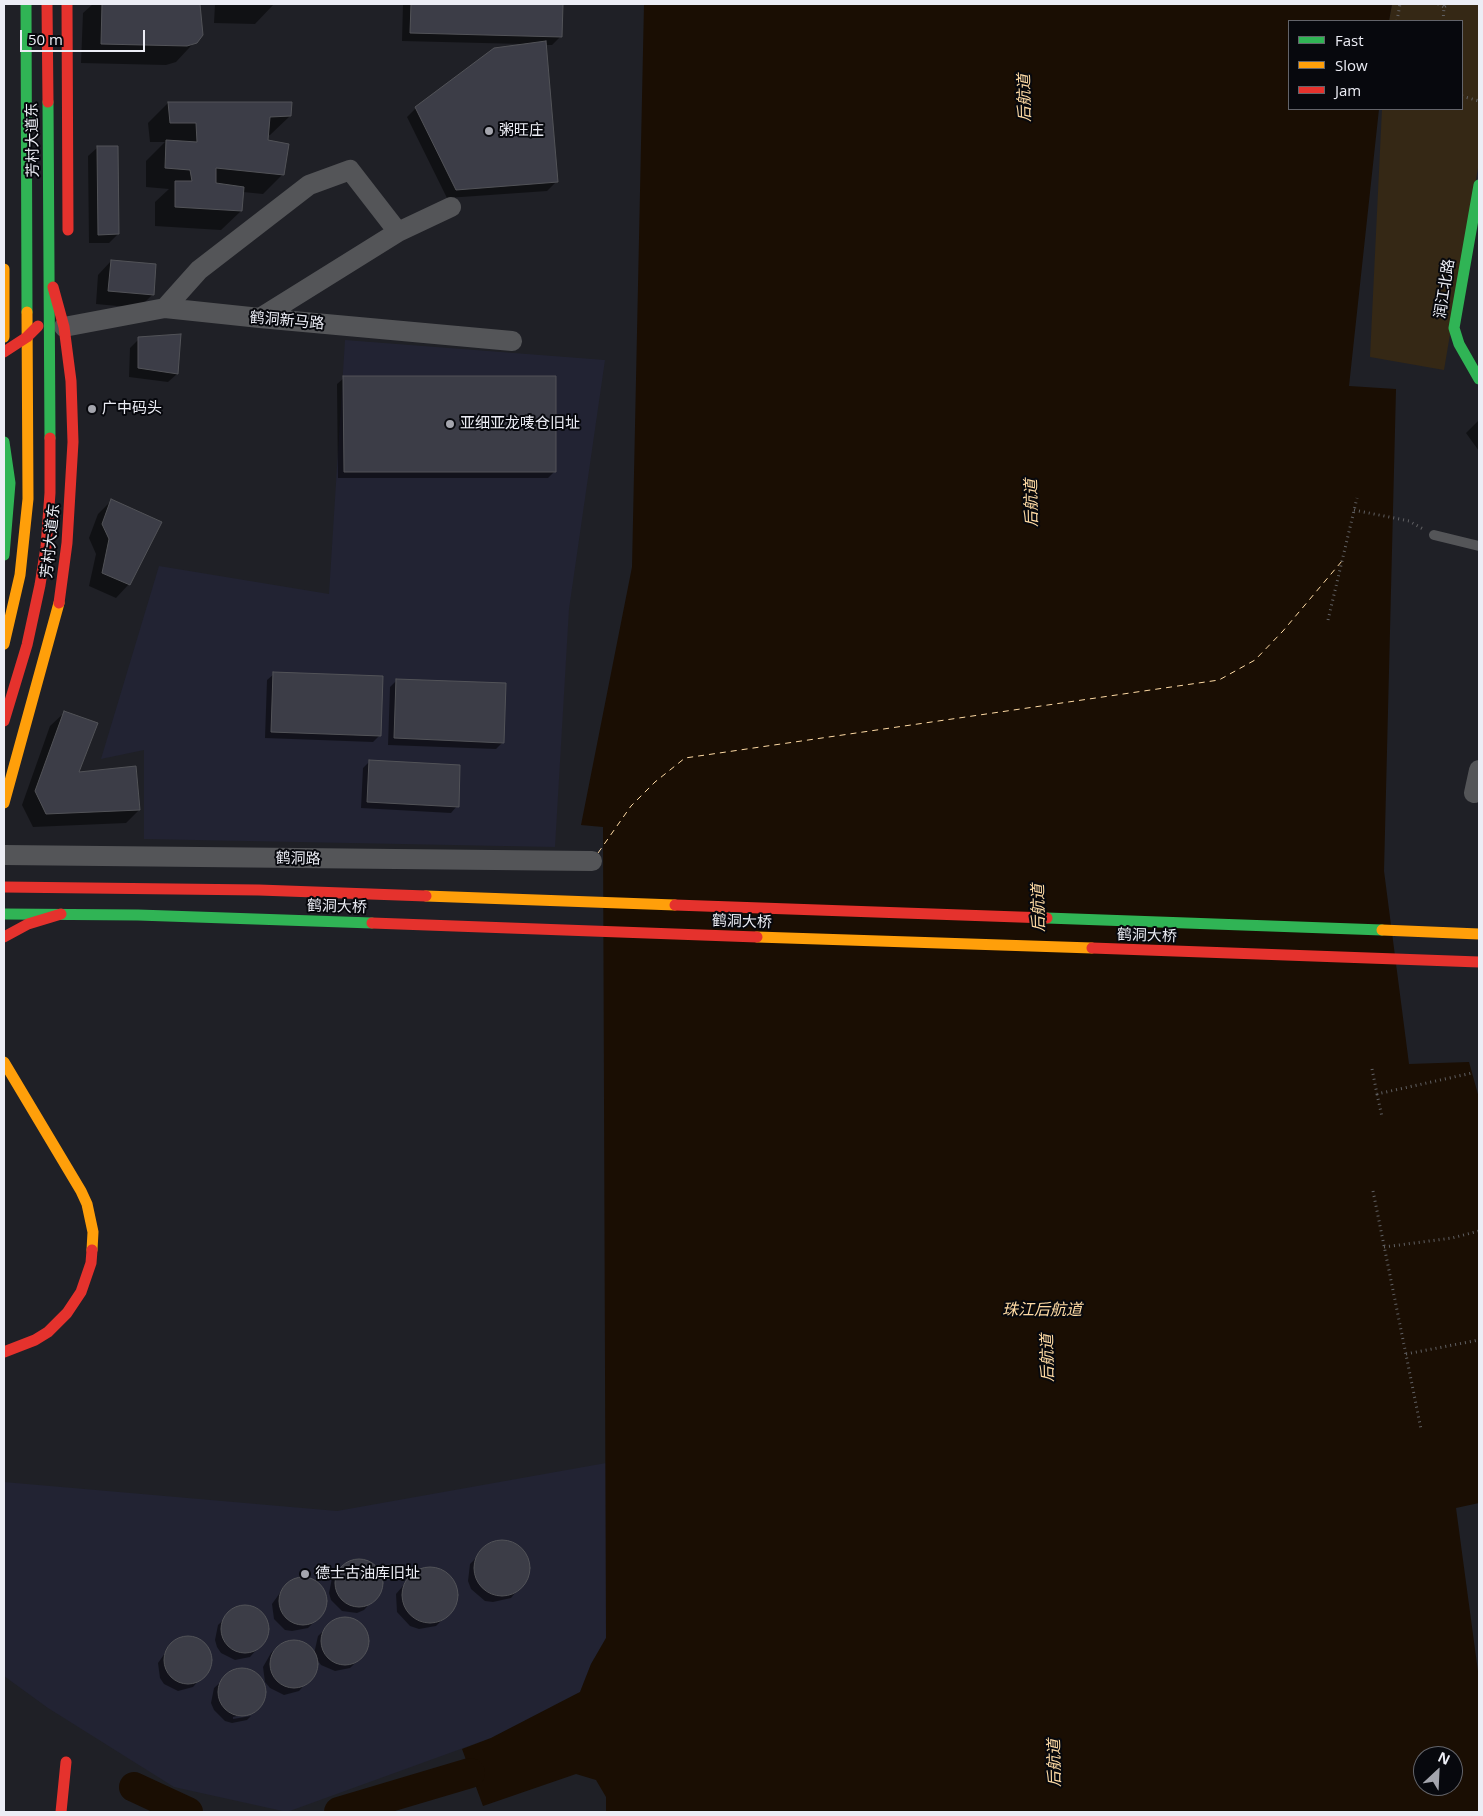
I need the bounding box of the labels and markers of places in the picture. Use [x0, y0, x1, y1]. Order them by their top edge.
place label: 粥旺庄 [499, 122, 544, 140]
marker: 粥旺庄 [483, 125, 495, 137]
place label: 广中码头 [102, 400, 162, 418]
marker: 广中码头 [86, 403, 98, 415]
place label: 亚细亚龙唛仓旧址 [460, 415, 580, 433]
marker: 亚细亚龙唛仓旧址 [444, 418, 456, 430]
place label: 德士古油库旧址 [315, 1565, 420, 1583]
marker: 德士古油库旧址 [299, 1568, 311, 1580]

